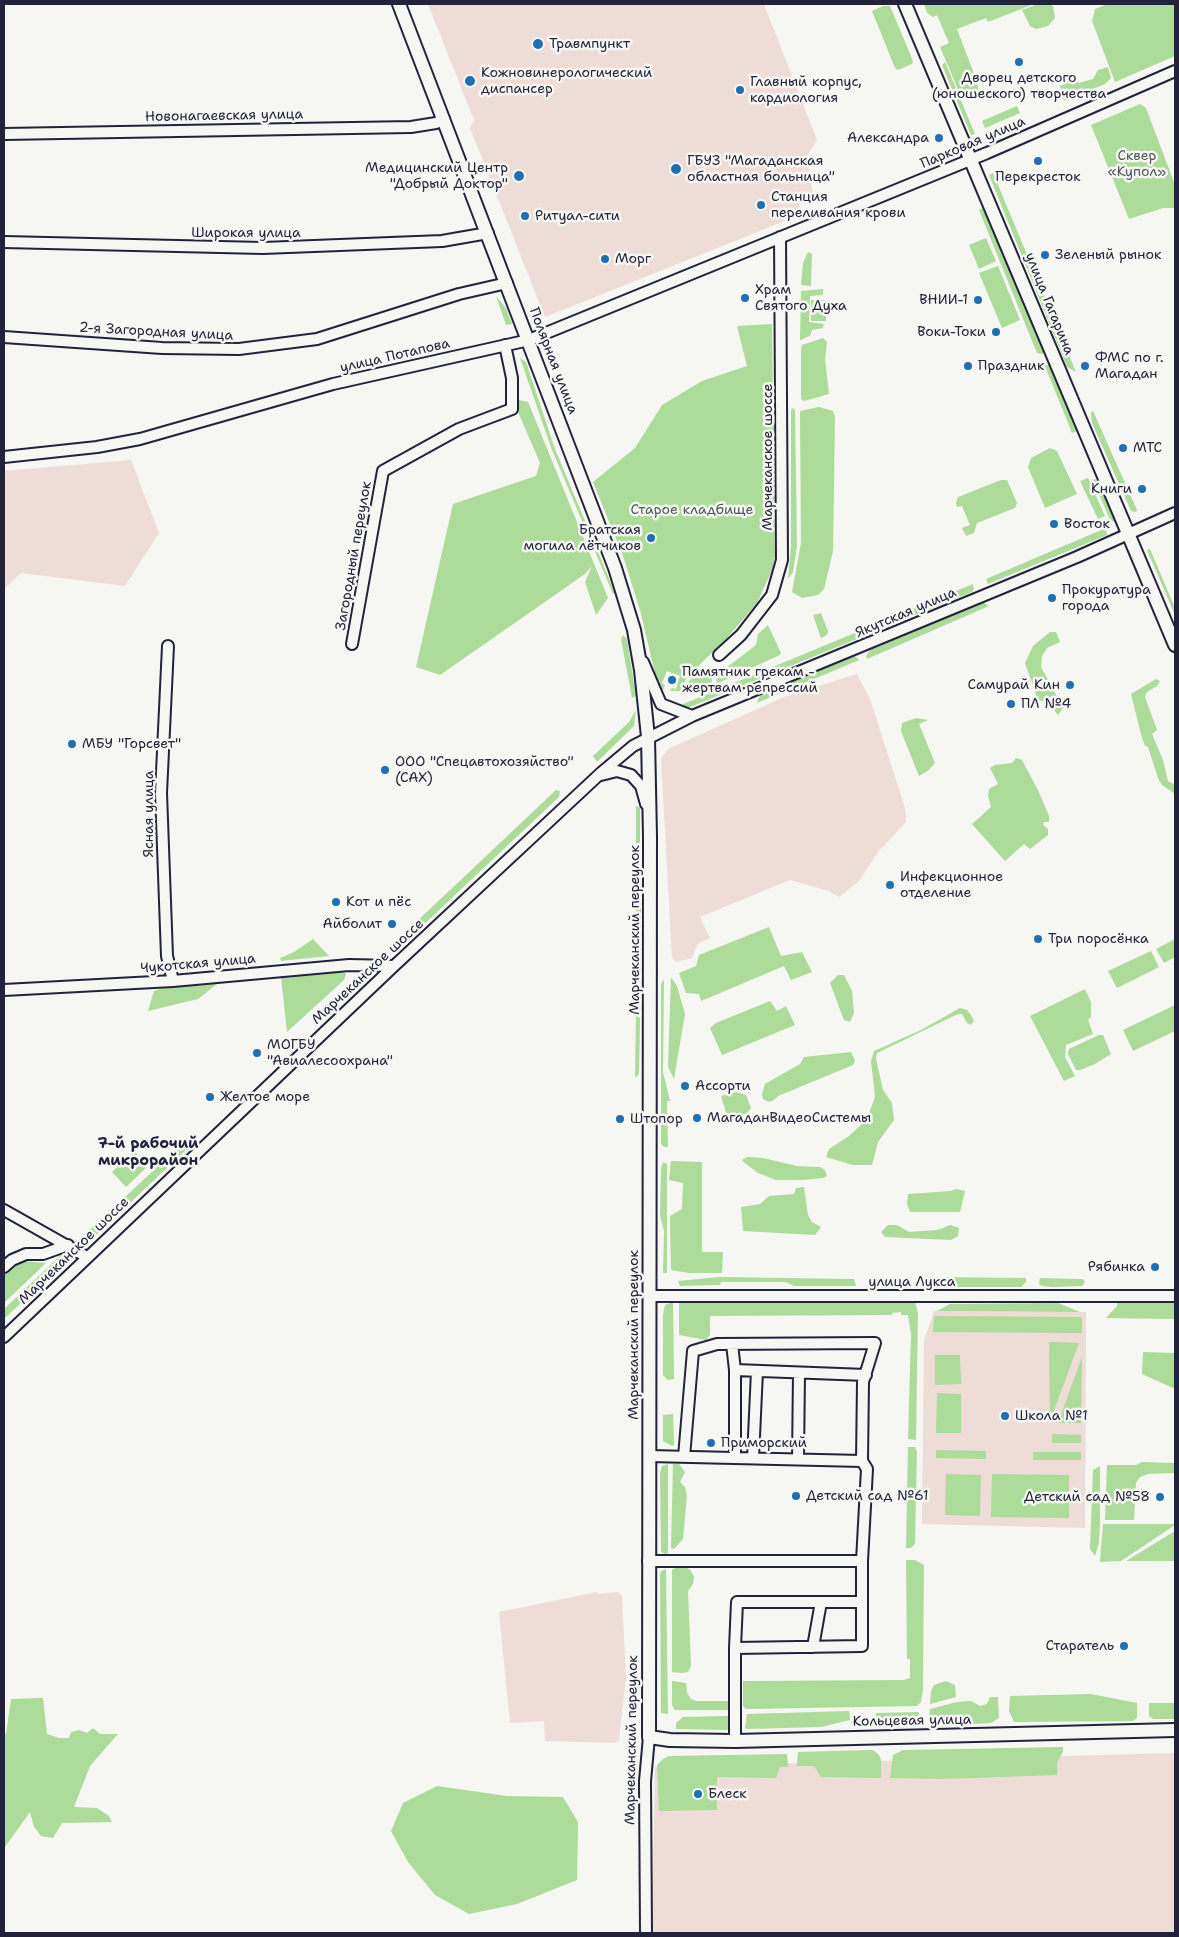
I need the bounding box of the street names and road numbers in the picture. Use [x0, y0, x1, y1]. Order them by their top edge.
street label: Новонагаевская улица [145, 106, 303, 126]
street label: Парковая улица [918, 113, 1028, 173]
street label: Широкая улица [191, 225, 301, 241]
street label: улица Гагарина [1021, 250, 1077, 358]
street label: Полярная улица [525, 305, 581, 417]
street label: 2-я Загородная улица [78, 320, 234, 344]
street label: улица Потапова [338, 335, 452, 377]
street label: Марчеканское шоссе [760, 384, 776, 530]
street label: Загородный переулок [333, 480, 375, 632]
street label: Якутская улица [853, 584, 959, 642]
street label: Ясная улица [141, 771, 157, 857]
street label: Марчеканский переулок [627, 845, 643, 1015]
street label: Марчеканское шоссе [309, 916, 427, 1028]
street label: Чукотская улица [140, 951, 256, 977]
street label: Марчеканское шоссе [15, 1194, 133, 1308]
street label: Марчеканский переулок [626, 1250, 642, 1420]
street label: улица Лукса [869, 1274, 955, 1290]
street label: Марчеканский переулок [622, 1655, 642, 1825]
street label: Кольцевая улица [852, 1712, 972, 1730]

